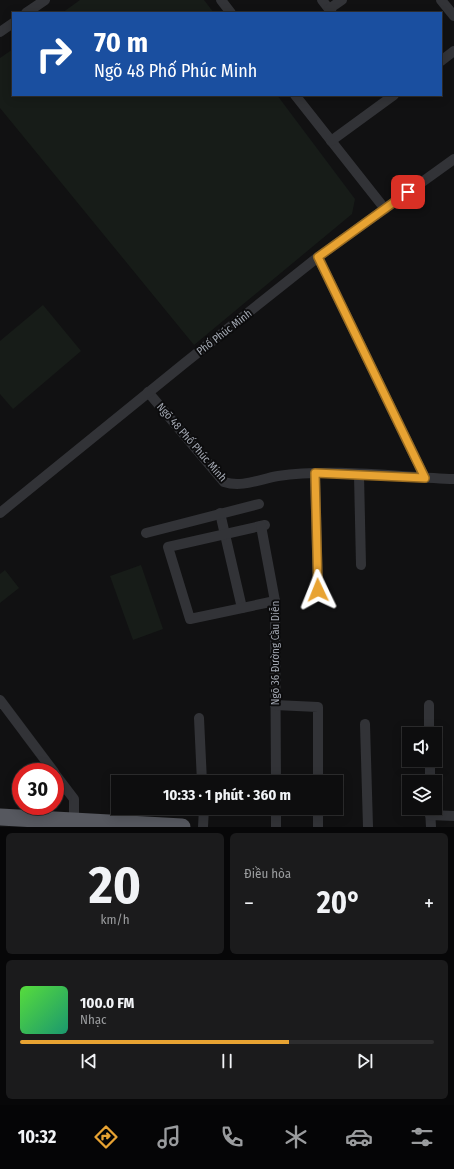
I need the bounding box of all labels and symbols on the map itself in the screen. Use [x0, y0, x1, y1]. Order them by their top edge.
pin [391, 175, 425, 209]
street label: Phố Phúc Minh [194, 307, 254, 358]
street label: Ngõ 48 Phố Phúc Minh [154, 400, 229, 484]
position arrow [297, 569, 339, 611]
street label: Ngõ 36 Đường Cầu Diễn [269, 601, 282, 705]
speed limit sign: 30 [12, 763, 64, 815]

